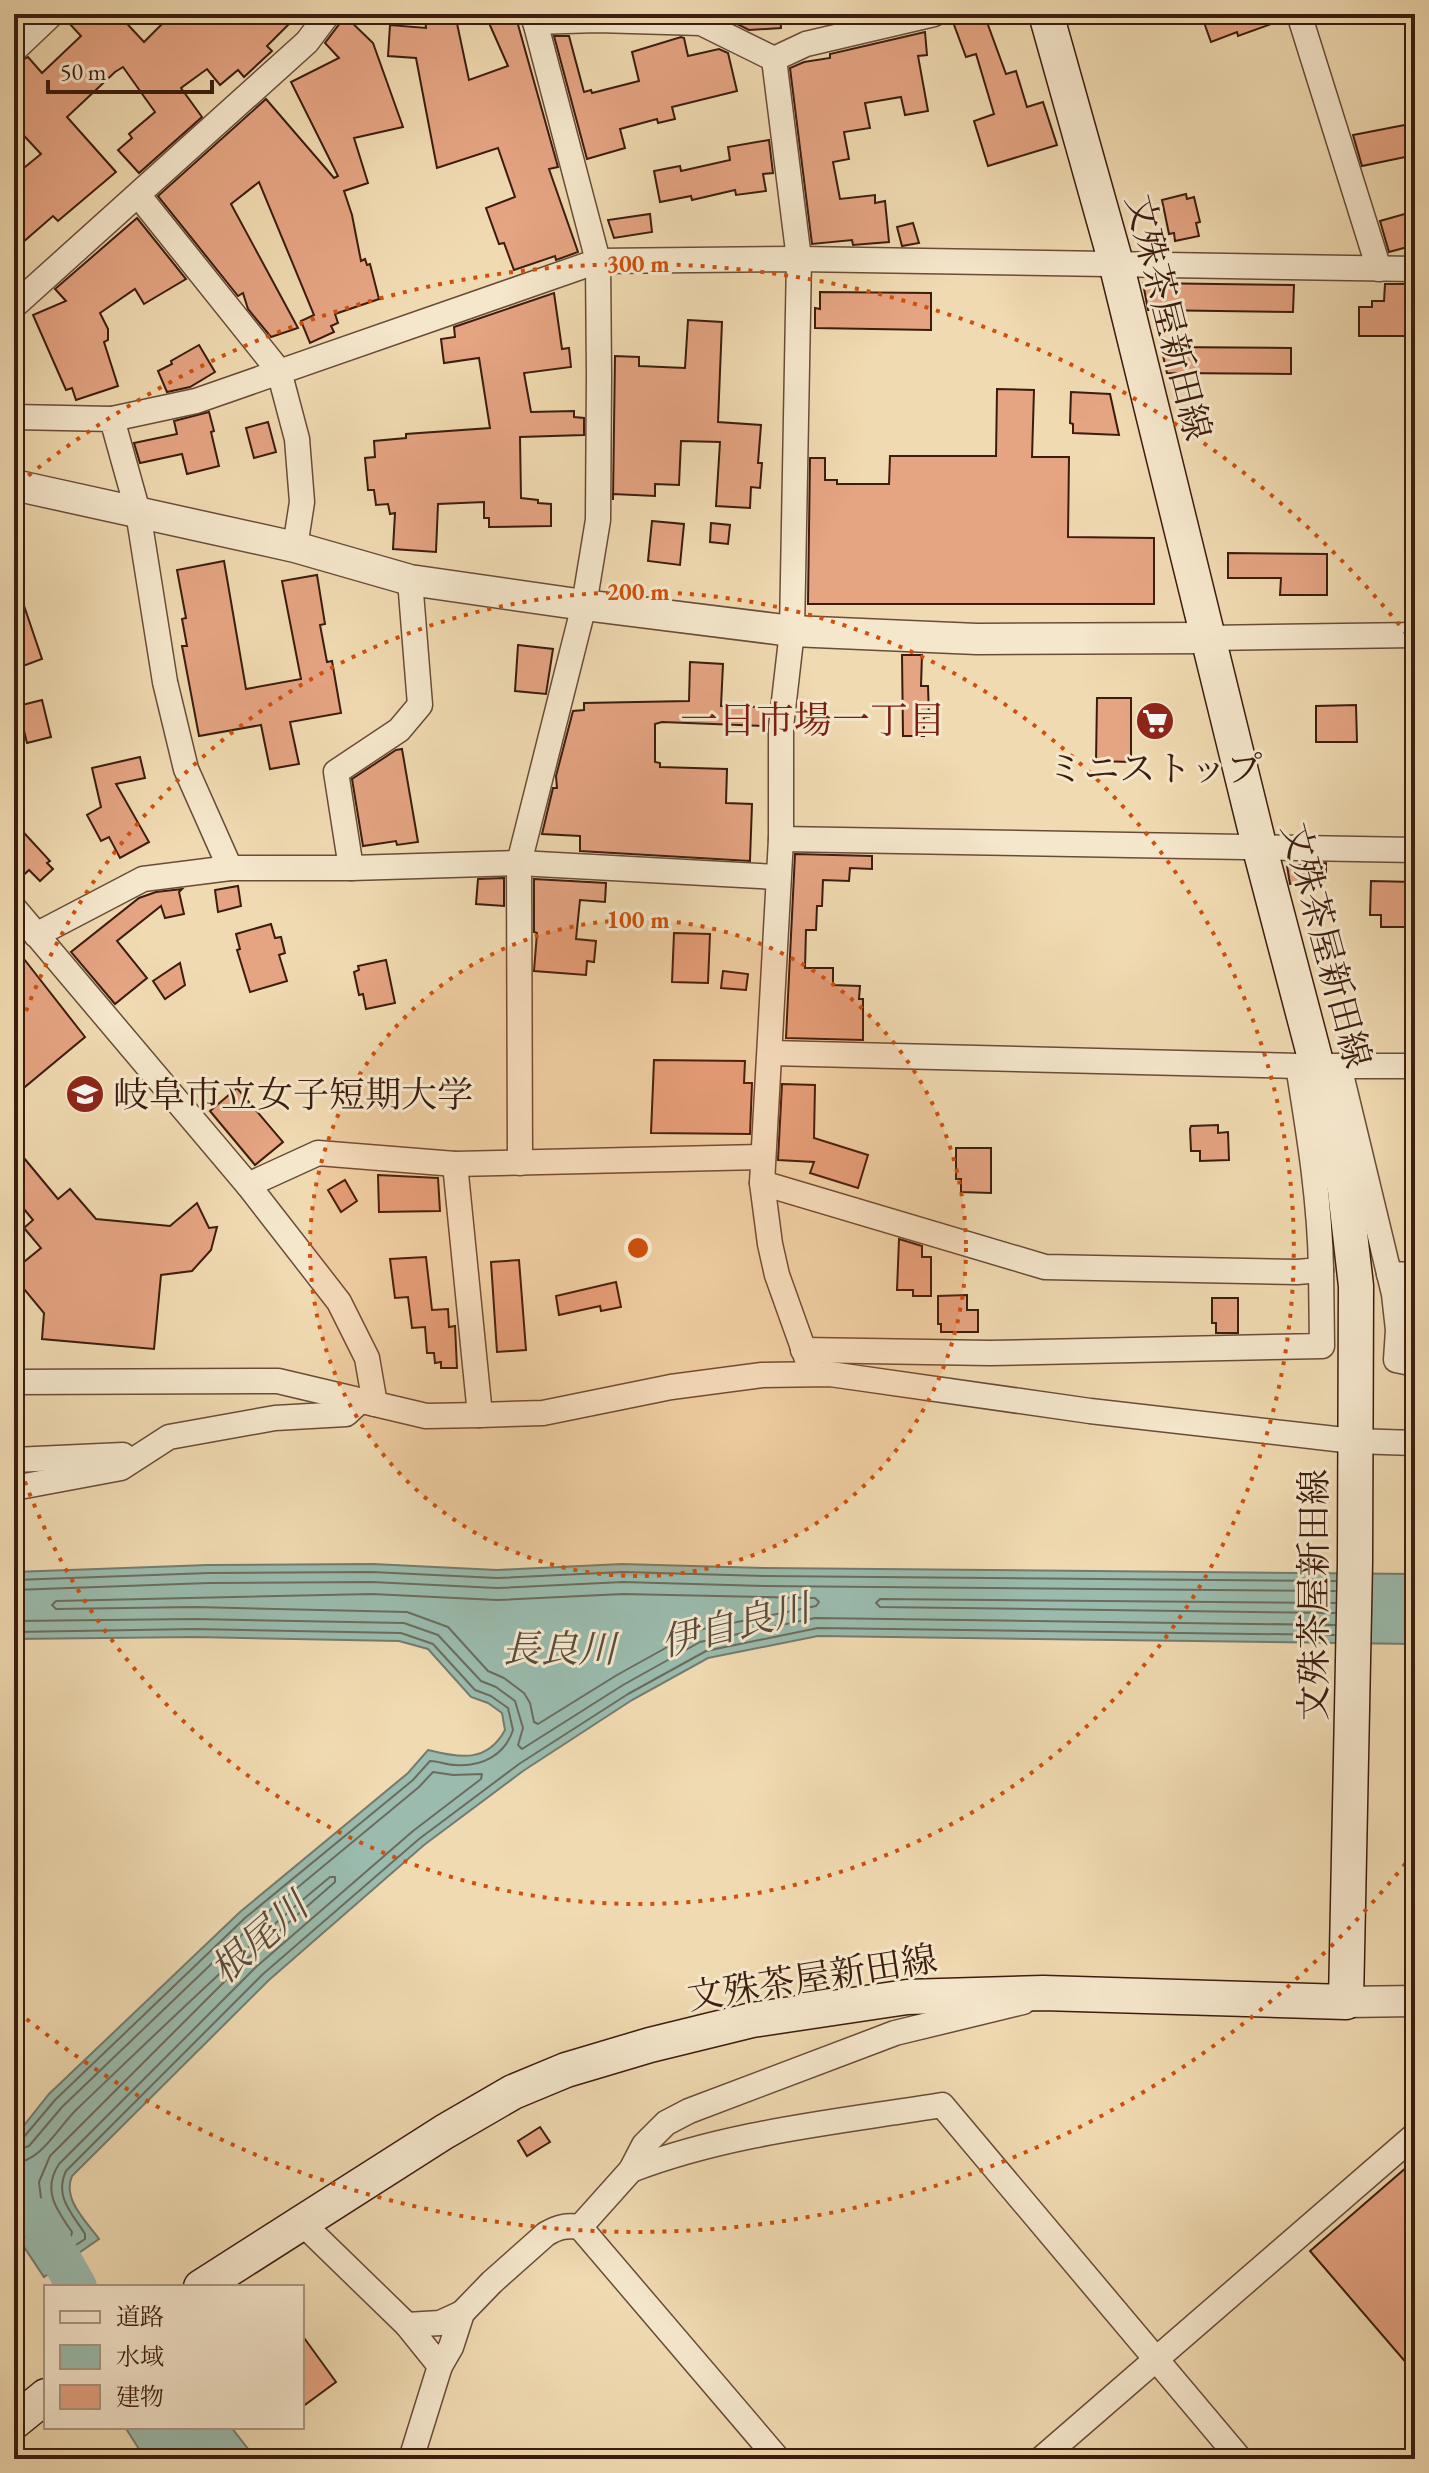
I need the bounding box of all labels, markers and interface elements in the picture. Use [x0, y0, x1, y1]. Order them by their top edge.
scale bar [48, 44, 212, 94]
text: 50 m [60, 56, 107, 87]
street label: 文殊茶屋新田線 [1115, 189, 1222, 445]
text: 300 m [606, 248, 670, 279]
text: 200 m [606, 576, 670, 607]
district label: 一日市場一丁目 [680, 695, 946, 744]
supermarket icon: ミニストップ [1134, 700, 1176, 742]
place label: ミニストップ [1048, 745, 1262, 792]
street label: 文殊茶屋新田線 [1271, 817, 1382, 1073]
text: 100 m [606, 904, 670, 935]
place label: 岐阜市立女子短期大学 [113, 1071, 473, 1118]
school or university icon: 岐阜市立女子短期大学 [64, 1073, 106, 1115]
centre of rings [624, 1234, 652, 1262]
street label: 文殊茶屋新田線 [1290, 1469, 1337, 1721]
water label: 伊自良川 [655, 1581, 818, 1667]
water label: 長良川 [502, 1624, 620, 1673]
water label: 根尾川 [200, 1879, 321, 1994]
street label: 文殊茶屋新田線 [684, 1935, 940, 2020]
legend [44, 2285, 304, 2429]
text: 道路 [116, 2301, 164, 2332]
text: 水域 [116, 2341, 164, 2372]
text: 建物 [116, 2381, 164, 2412]

